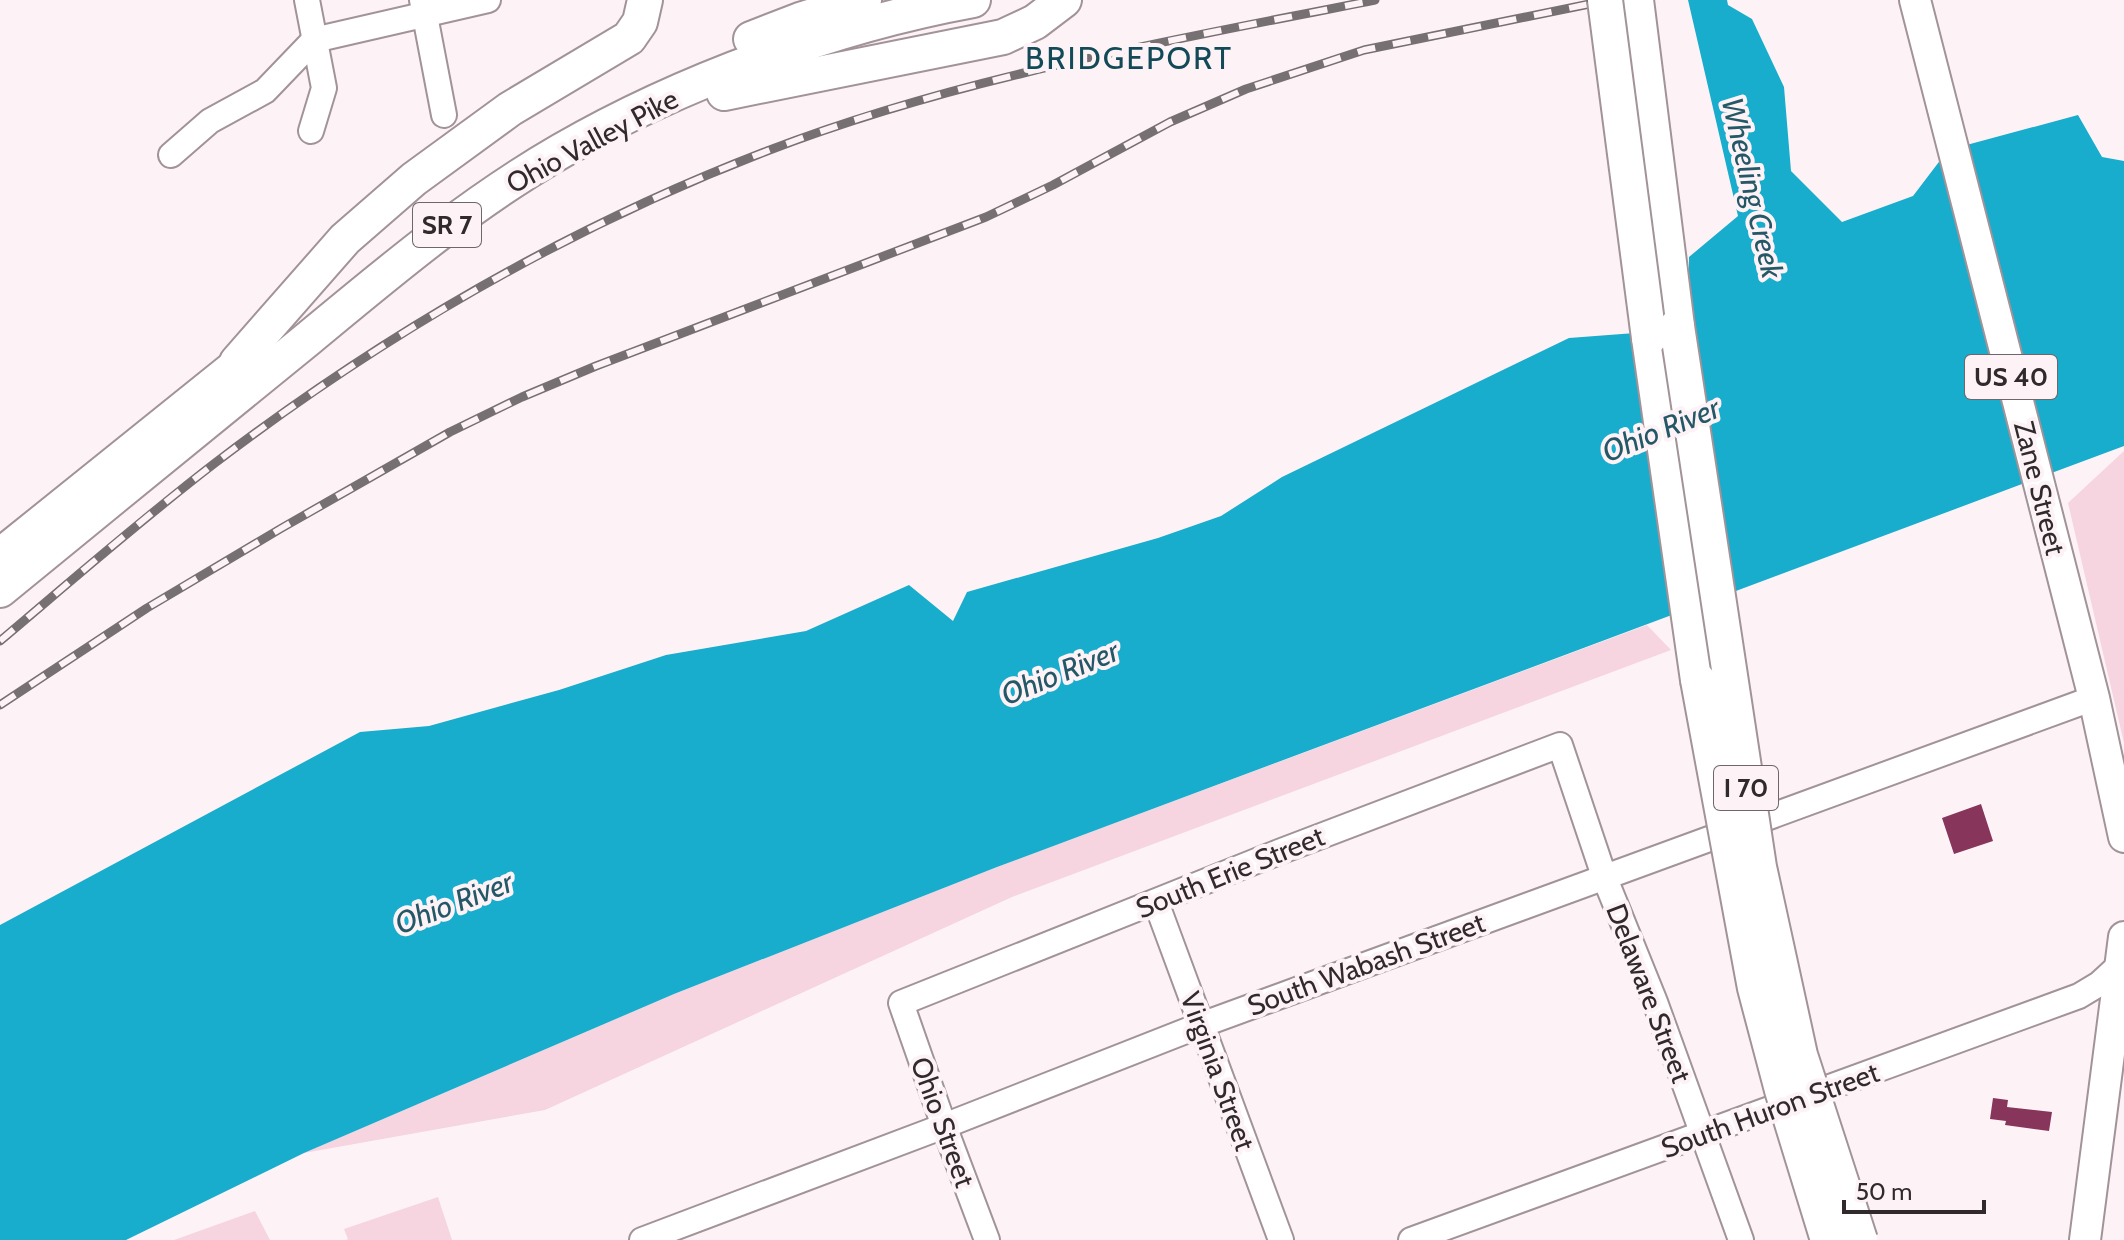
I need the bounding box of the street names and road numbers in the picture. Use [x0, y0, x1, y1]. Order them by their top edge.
street label: Ohio Valley Pike [500, 82, 684, 200]
road number: SR 7 [413, 203, 481, 247]
road number: US 40 [1965, 355, 2057, 399]
street label: Zane Street [2007, 418, 2073, 558]
road number: I 70 [1714, 766, 1778, 810]
street label: South Erie Street [1131, 819, 1329, 925]
street label: Delaware Street [1599, 899, 1699, 1087]
street label: South Wabash Street [1243, 905, 1489, 1023]
street label: Virginia Street [1174, 987, 1262, 1155]
street label: Ohio Street [904, 1052, 982, 1192]
street label: South Huron Street [1656, 1055, 1884, 1165]

